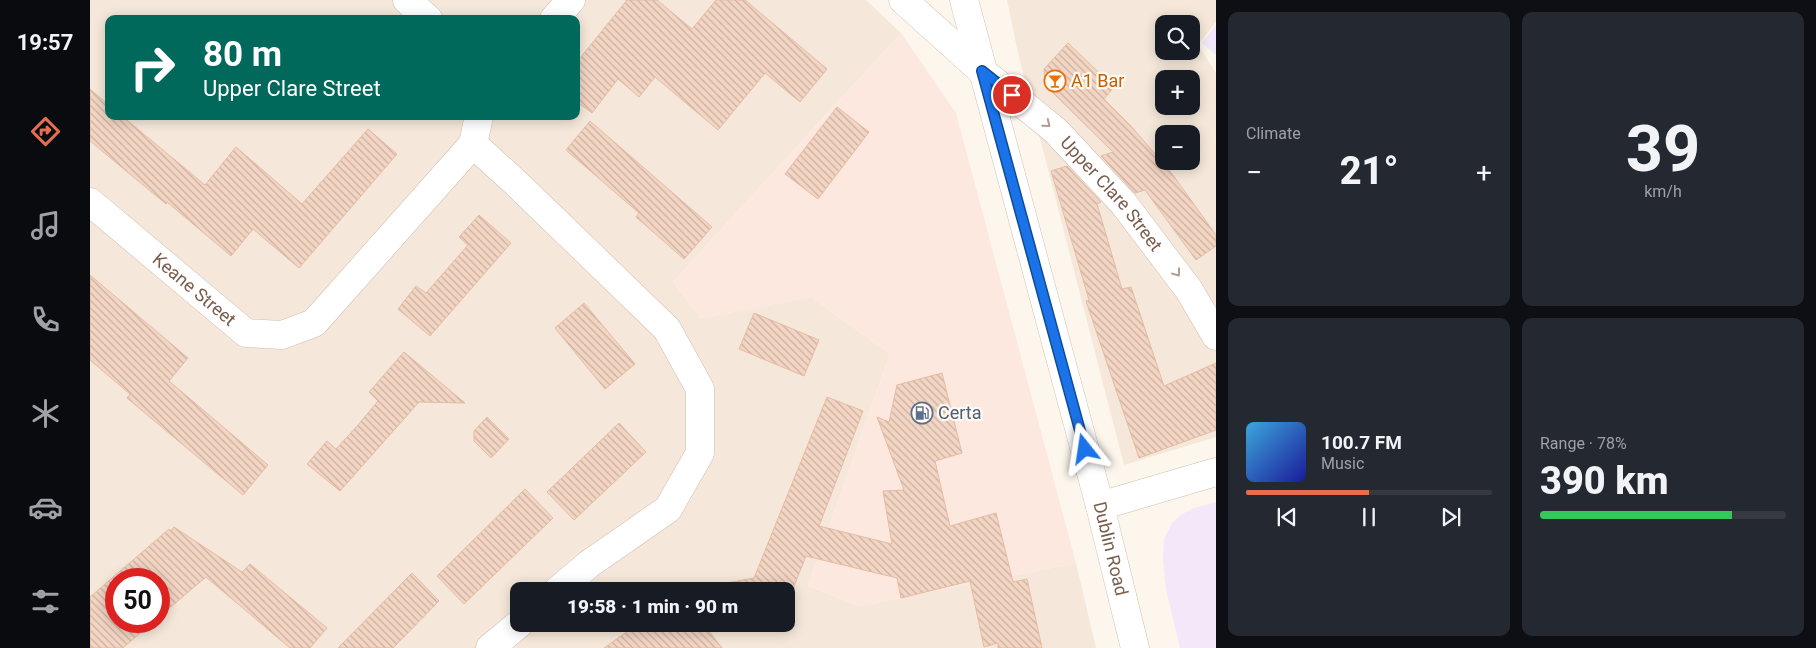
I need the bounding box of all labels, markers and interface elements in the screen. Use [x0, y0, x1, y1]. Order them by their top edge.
map controls [1155, 15, 1200, 170]
button: search [1155, 15, 1200, 60]
text: 19:57 [17, 30, 73, 55]
text: 80 m [203, 34, 282, 75]
icon: right [120, 35, 185, 100]
bar icon: A1 Bar [1043, 69, 1067, 93]
place label: A1 Bar [1071, 70, 1124, 91]
button: + [1155, 70, 1200, 115]
pin [991, 74, 1033, 116]
text: Upper Clare Street [203, 76, 381, 101]
icon: arrive [998, 81, 1026, 109]
text: 39 [1626, 111, 1700, 187]
icon: directions [28, 114, 63, 149]
one-way arrow [1042, 118, 1051, 127]
text: Climate [1246, 124, 1301, 143]
button: − [1155, 125, 1200, 170]
street label: Upper Clare Street [1056, 132, 1167, 255]
text: 21° [1340, 149, 1398, 193]
text: − [1246, 156, 1262, 189]
text: + [1476, 156, 1492, 189]
text: km/h [1644, 182, 1682, 201]
icon: music [28, 208, 63, 243]
street label: Keane Street [149, 248, 240, 330]
one-way arrow [1171, 267, 1179, 276]
icon: phone [28, 302, 63, 337]
icon: climate [28, 396, 63, 431]
fuel station icon: Certa [910, 401, 934, 425]
place label: Certa [938, 402, 981, 423]
position arrow [1058, 422, 1110, 474]
text: 100.7 FM [1321, 431, 1402, 454]
text: Range · 78% [1540, 434, 1627, 453]
text: Music [1321, 454, 1364, 473]
text: 390 km [1540, 459, 1669, 503]
icon: car [28, 490, 63, 525]
street label: Dublin Road [1089, 499, 1133, 598]
icon: previous [1273, 503, 1301, 531]
icon: pause [1355, 503, 1383, 531]
icon: next [1437, 503, 1465, 531]
speed limit sign: 50 [105, 568, 170, 633]
icon: filters [28, 584, 63, 619]
text: 19:58 · 1 min · 90 m [567, 595, 738, 618]

